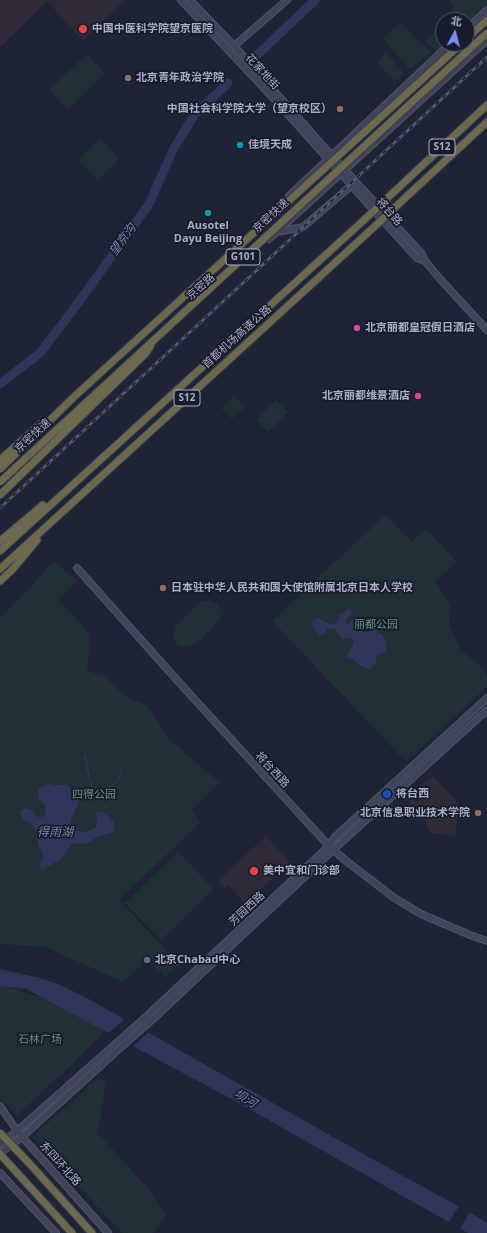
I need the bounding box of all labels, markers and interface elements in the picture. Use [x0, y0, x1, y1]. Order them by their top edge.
north arrow [435, 12, 475, 52]
text: 北 [450, 12, 463, 29]
place label: 中国中医科学院望京医院 [92, 22, 213, 36]
marker: 中国中医科学院望京医院 [77, 23, 89, 35]
street label: 花家地街 [242, 51, 282, 93]
place label: 北京青年政治学院 [136, 71, 224, 85]
marker: 北京青年政治学院 [123, 73, 133, 83]
place label: 中国社会科学院大学（望京校区） [167, 102, 332, 116]
marker: 中国社会科学院大学（望京校区） [335, 104, 345, 114]
place label: 佳境天成 [248, 138, 292, 152]
road number: S12 [429, 139, 455, 155]
marker: 佳境天成 [235, 140, 245, 150]
street label: 将台路 [373, 195, 405, 229]
street label: 京密快速 [250, 196, 292, 236]
marker: Ausotel Dayu Beijing [203, 208, 213, 218]
place label: Ausotel Dayu Beijing [174, 219, 242, 245]
water label: 望京沟 [107, 221, 139, 259]
road number: G101 [226, 249, 260, 265]
street label: 京密路 [184, 271, 218, 303]
street label: 首都机场高速公路 [200, 303, 274, 371]
place label: 北京丽都皇冠假日酒店 [365, 321, 475, 335]
marker: 北京丽都皇冠假日酒店 [352, 323, 362, 333]
place label: 北京丽都维景酒店 [322, 389, 410, 403]
road number: S12 [174, 390, 200, 406]
marker: 北京丽都维景酒店 [413, 391, 423, 401]
street label: 京密快速 [12, 416, 54, 456]
place label: 日本驻中华人民共和国大使馆附属北京日本人学校 [171, 581, 413, 595]
marker: 日本驻中华人民共和国大使馆附属北京日本人学校 [158, 583, 168, 593]
park label: 丽都公园 [354, 618, 398, 632]
street label: 将台西路 [252, 749, 292, 791]
place label: 将台西 [396, 787, 429, 801]
park label: 四得公园 [72, 788, 116, 802]
marker: 将台西 [381, 788, 393, 800]
place label: 北京信息职业技术学院 [360, 806, 470, 820]
marker: 北京信息职业技术学院 [473, 808, 483, 818]
water label: 得雨湖 [37, 826, 73, 840]
place label: 美中宜和门诊部 [263, 864, 340, 878]
marker: 美中宜和门诊部 [248, 865, 260, 877]
street label: 芳园西路 [226, 889, 268, 929]
place label: 北京Chabad中心 [155, 953, 240, 967]
marker: 北京Chabad中心 [142, 955, 152, 965]
park label: 石林广场 [18, 1033, 62, 1047]
water label: 坝河 [231, 1087, 259, 1111]
street label: 东四环北路 [37, 1139, 83, 1189]

